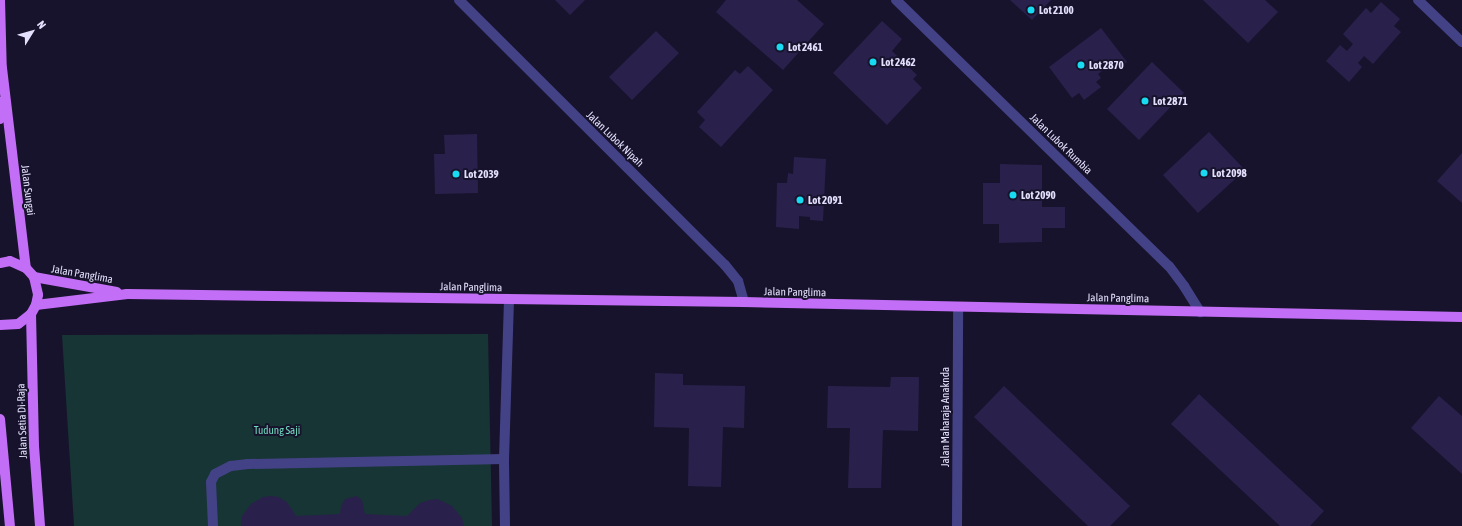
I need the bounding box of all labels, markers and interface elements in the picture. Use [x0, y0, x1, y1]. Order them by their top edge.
place label: Lot 2100 [1039, 3, 1074, 17]
marker: Lot 2100 [1026, 5, 1036, 15]
north arrow [12, 12, 52, 52]
text: N [35, 19, 48, 31]
place label: Lot 2461 [788, 40, 823, 54]
marker: Lot 2461 [775, 42, 785, 52]
place label: Lot 2462 [881, 55, 916, 69]
marker: Lot 2462 [868, 57, 878, 67]
place label: Lot 2870 [1089, 58, 1124, 72]
marker: Lot 2870 [1076, 60, 1086, 70]
place label: Lot 2871 [1153, 94, 1188, 108]
marker: Lot 2871 [1140, 96, 1150, 106]
street label: Jalan Lubok Nipah [584, 108, 646, 170]
street label: Jalan Lubok Rumbia [1027, 111, 1095, 177]
street label: Jalan Sungai [18, 164, 38, 216]
place label: Lot 2098 [1212, 166, 1247, 180]
place label: Lot 2039 [464, 167, 499, 181]
marker: Lot 2098 [1199, 168, 1209, 178]
marker: Lot 2039 [451, 169, 461, 179]
place label: Lot 2090 [1021, 188, 1056, 202]
marker: Lot 2090 [1008, 190, 1018, 200]
place label: Lot 2091 [808, 193, 843, 207]
marker: Lot 2091 [795, 195, 805, 205]
street label: Jalan Panglima [50, 262, 114, 286]
street label: Jalan Panglima [440, 280, 502, 294]
street label: Jalan Panglima [764, 285, 826, 299]
street label: Jalan Panglima [1087, 291, 1149, 305]
street label: Jalan Maharaja Anaknda [938, 367, 952, 467]
street label: Jalan Setia Di-Raja [14, 383, 30, 459]
park label: Tudung Saji [254, 423, 300, 437]

